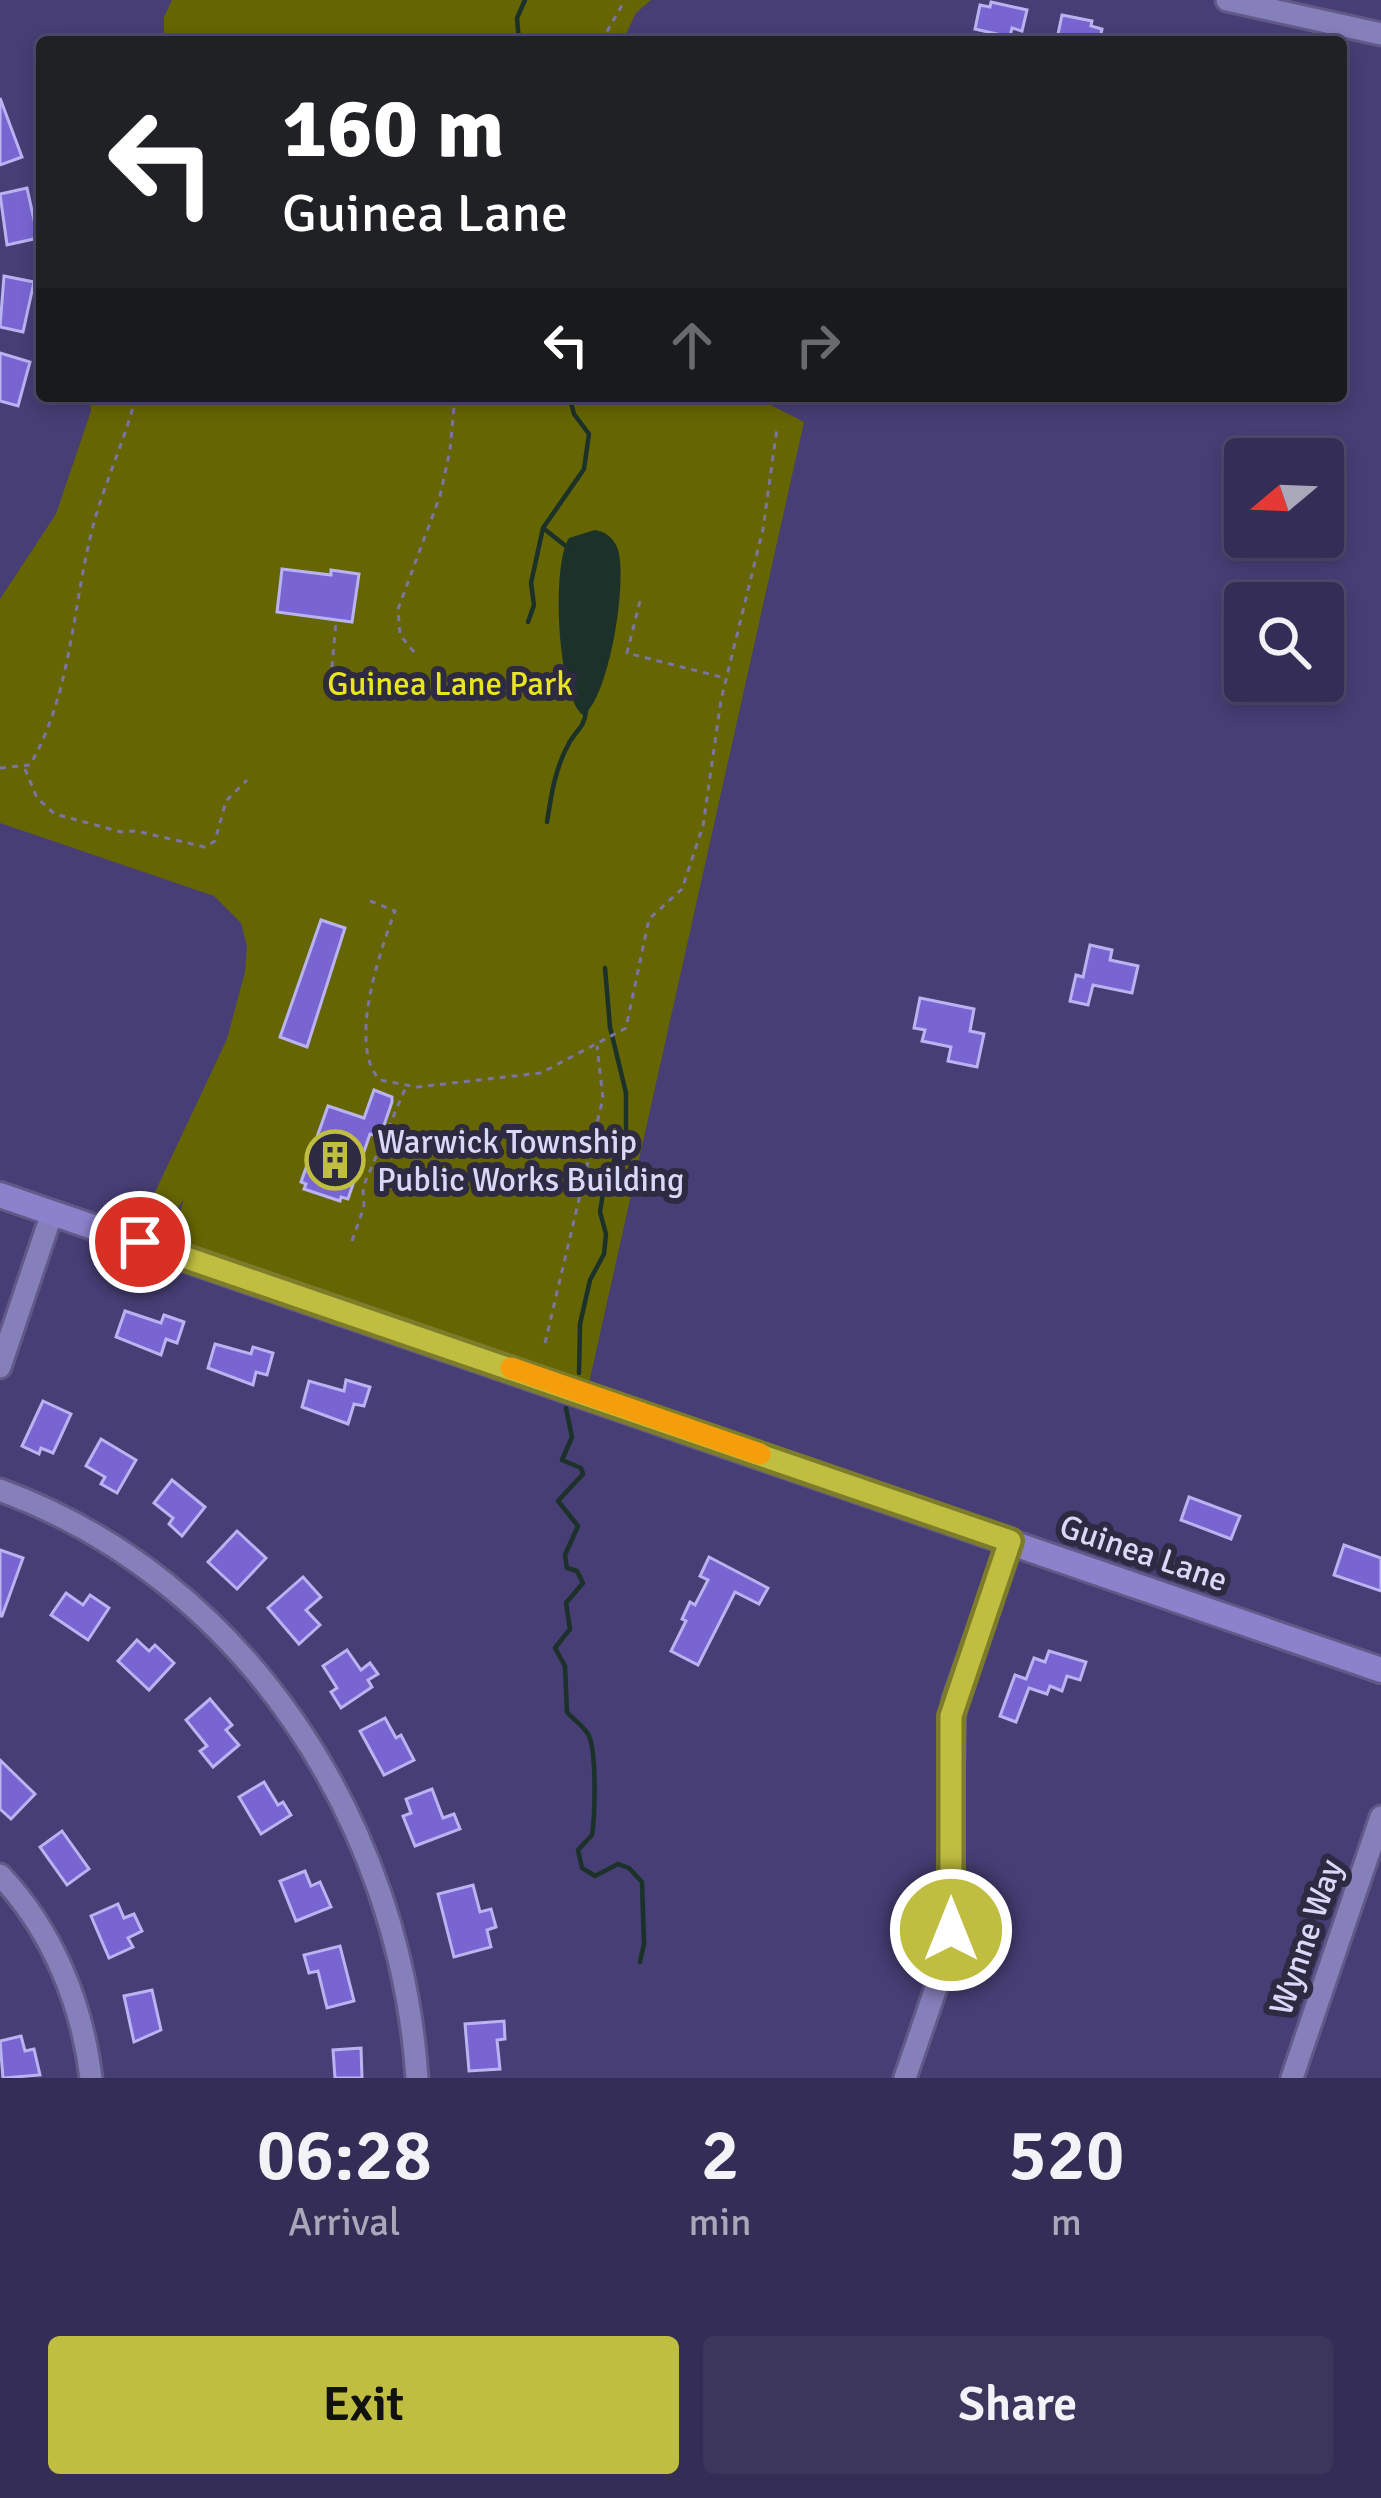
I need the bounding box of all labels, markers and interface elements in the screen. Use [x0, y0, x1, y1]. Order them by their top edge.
text: 160 m [282, 77, 504, 181]
icon: left [84, 84, 240, 240]
text: Guinea Lane [282, 180, 568, 247]
icon: left [533, 312, 599, 378]
icon: ahead [659, 312, 725, 378]
icon: right [785, 312, 851, 378]
north arrow [1224, 438, 1344, 558]
map controls [1224, 438, 1344, 702]
button: search [1224, 582, 1344, 702]
park label: Guinea Lane Park [327, 664, 573, 705]
place label: Warwick Township Public Works Building [377, 1122, 684, 1201]
building icon: Warwick Township Public Works Building [304, 1129, 366, 1191]
pin [89, 1191, 191, 1293]
icon: arrive [107, 1209, 173, 1275]
street label: Guinea Lane [1054, 1506, 1233, 1601]
street label: Wynne Way [1261, 1854, 1352, 2021]
position arrow [888, 1867, 1014, 1993]
text: 06:28 [256, 2111, 432, 2200]
text: 2 [701, 2111, 740, 2200]
text: 520 [1008, 2111, 1125, 2200]
text: Arrival [288, 2198, 400, 2246]
text: min [689, 2198, 752, 2246]
text: m [1051, 2198, 1082, 2246]
button: Exit [48, 2336, 679, 2474]
button: Share [703, 2336, 1333, 2474]

